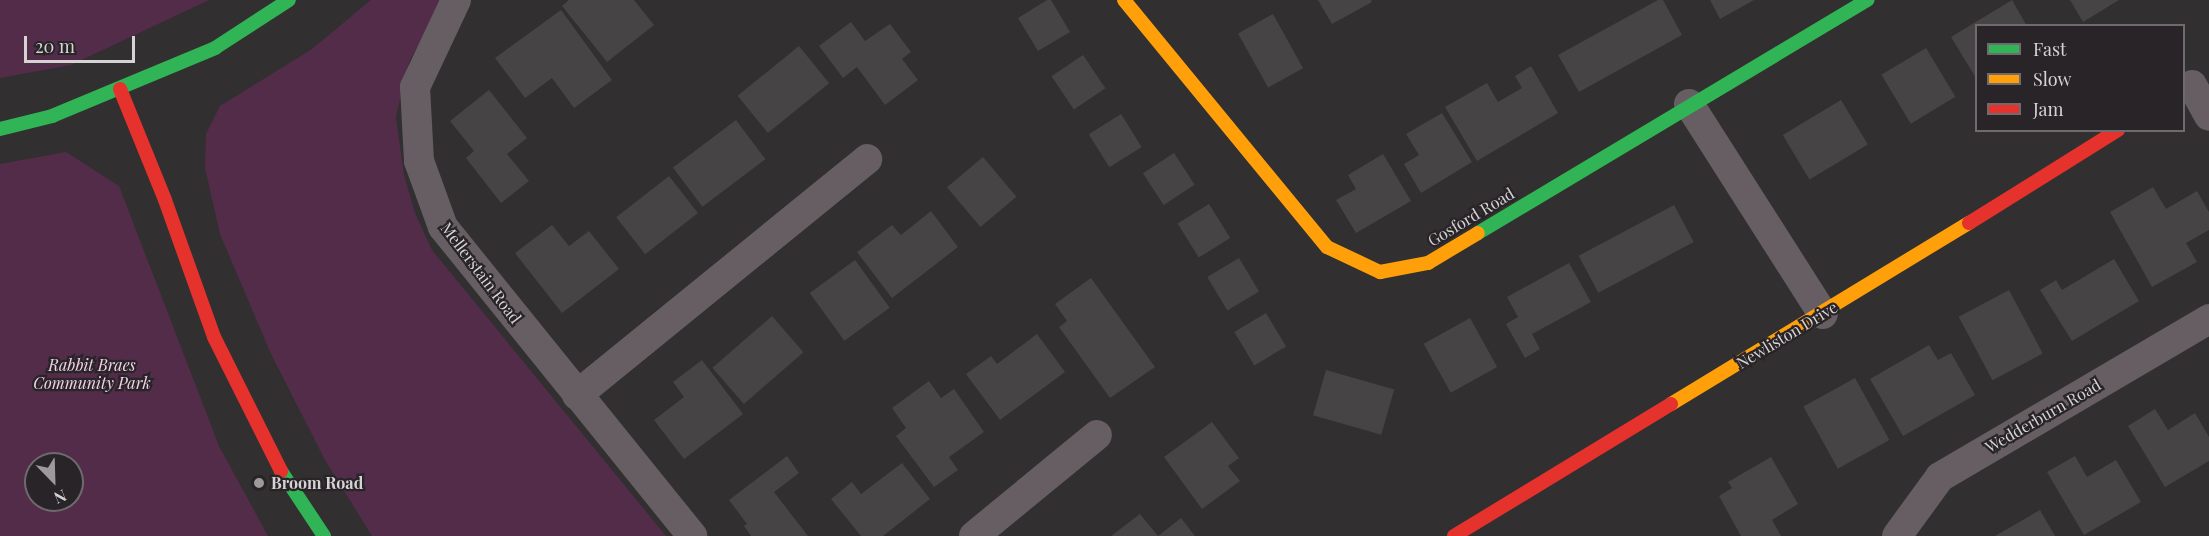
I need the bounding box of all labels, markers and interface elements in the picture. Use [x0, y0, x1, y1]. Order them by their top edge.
scale bar [27, 24, 138, 62]
legend [1975, 24, 2185, 132]
text: 20 m [35, 34, 75, 58]
text: Fast [2033, 37, 2066, 61]
text: Slow [2033, 67, 2071, 91]
text: Jam [2033, 97, 2063, 121]
street label: Gosford Road [1424, 184, 1518, 250]
street label: Mellerstain Road [437, 219, 525, 327]
street label: Newliston Drive [1733, 297, 1841, 373]
park label: Rabbit Braes Community Park [33, 355, 151, 393]
street label: Wedderburn Road [1982, 375, 2104, 457]
north arrow [24, 452, 84, 512]
place label: Broom Road [271, 473, 363, 493]
marker: Broom Road [252, 476, 266, 490]
text: N [51, 485, 70, 509]

